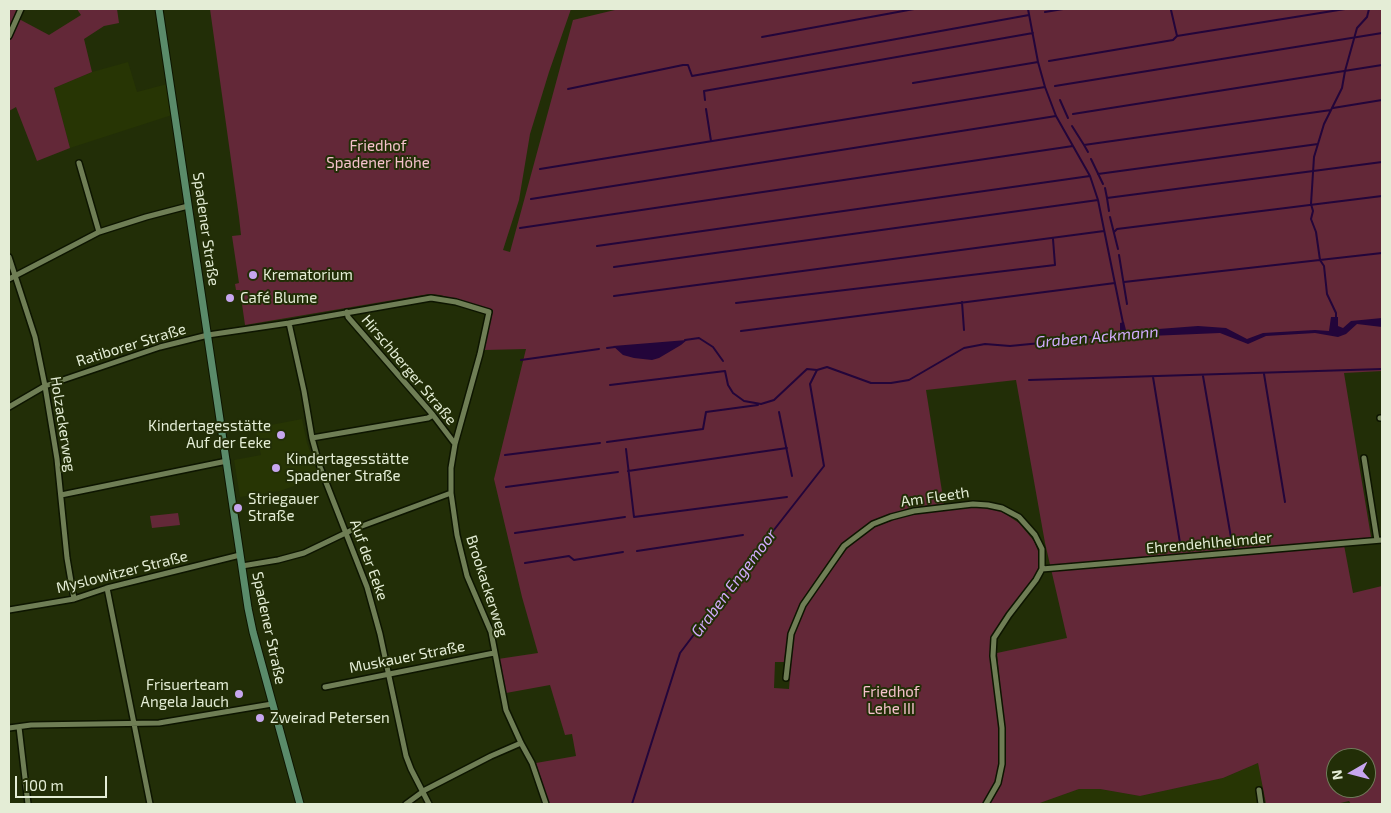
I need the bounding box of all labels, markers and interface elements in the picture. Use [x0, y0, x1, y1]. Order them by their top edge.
park label: Friedhof Spadener Höhe [326, 137, 430, 172]
street label: Spadener Straße [189, 171, 223, 287]
place label: Krematorium [263, 266, 353, 284]
marker: Krematorium [247, 269, 259, 281]
place label: Café Blume [240, 289, 317, 307]
marker: Café Blume [224, 292, 236, 304]
street label: Hirschberger Straße [358, 311, 460, 429]
street label: Ratiborer Straße [74, 320, 188, 370]
water label: Graben Ackmann [1035, 322, 1159, 352]
street label: Holzackerweg [47, 375, 79, 473]
place label: Kindertagesstätte Auf der Eeke [148, 417, 271, 452]
marker: Kindertagesstätte Auf der Eeke [275, 429, 287, 441]
place label: Kindertagesstätte Spadener Straße [286, 450, 409, 485]
marker: Kindertagesstätte Spadener Straße [270, 462, 282, 474]
street label: Am Fleeth [900, 483, 970, 511]
place label: Striegauer Straße [248, 490, 319, 525]
marker: Striegauer Straße [232, 502, 244, 514]
street label: Auf der Eeke [346, 517, 392, 603]
water label: Graben Engemoor [687, 525, 781, 641]
street label: Ehrendehlhelmder [1145, 529, 1273, 557]
street label: Brookackerweg [462, 533, 512, 639]
street label: Myslowitzer Straße [54, 547, 190, 597]
street label: Spadener Straße [248, 570, 290, 686]
street label: Muskauer Straße [348, 637, 466, 677]
place label: Frisuerteam Angela Jauch [141, 676, 229, 711]
park label: Friedhof Lehe III [862, 683, 920, 718]
marker: Frisuerteam Angela Jauch [233, 688, 245, 700]
place label: Zweirad Petersen [270, 709, 390, 727]
marker: Zweirad Petersen [254, 712, 266, 724]
north arrow [1326, 748, 1376, 798]
scale bar [18, 766, 110, 798]
text: N [1328, 769, 1346, 781]
text: 100 m [23, 776, 64, 794]

